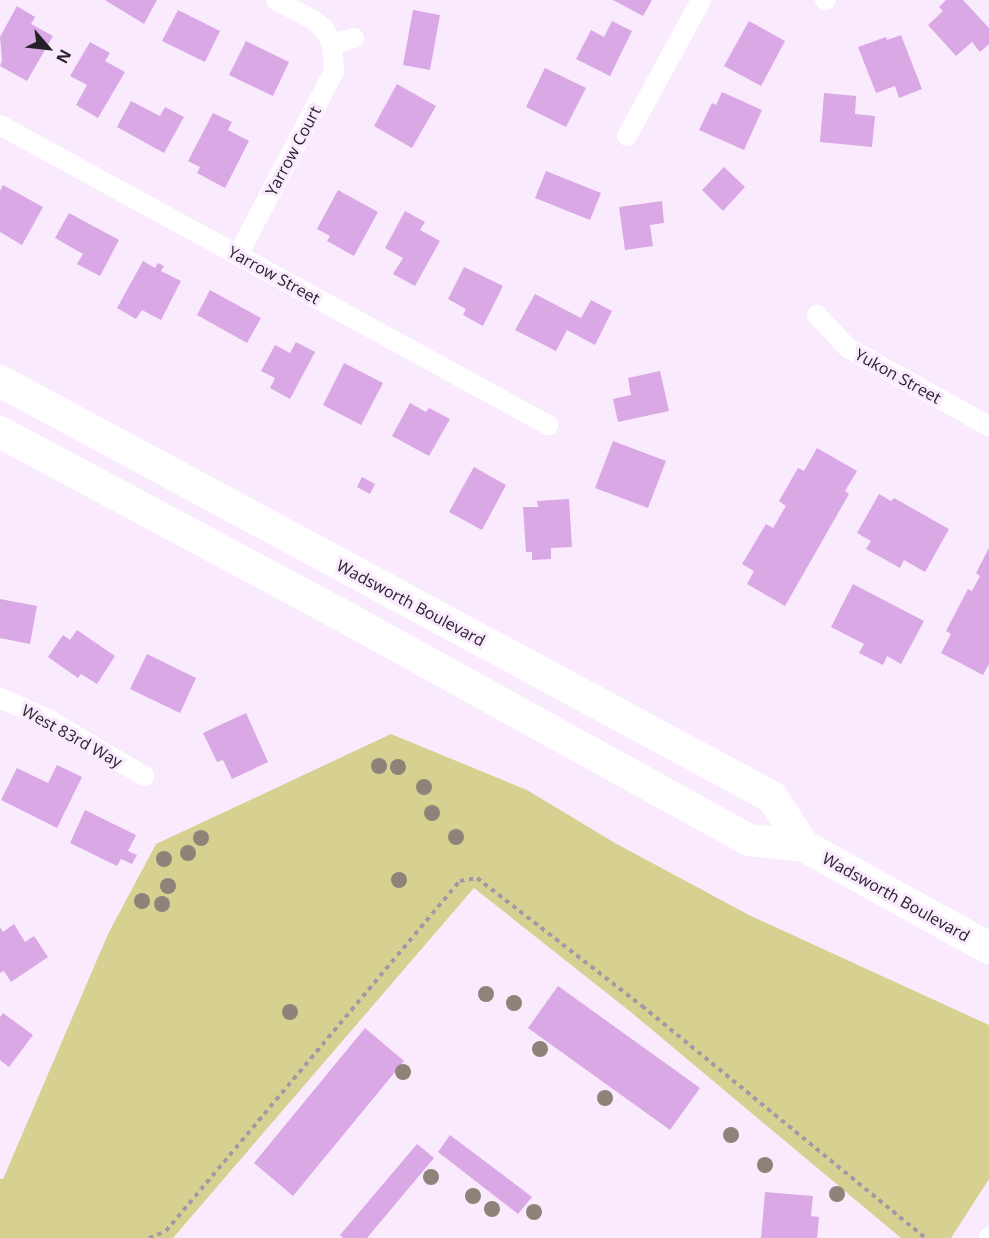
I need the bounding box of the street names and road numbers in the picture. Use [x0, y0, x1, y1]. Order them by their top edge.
street label: Yarrow Court [261, 103, 325, 199]
street label: Yarrow Street [225, 242, 323, 308]
street label: Yukon Street [852, 344, 944, 408]
street label: Wadsworth Boulevard [334, 556, 488, 650]
street label: West 83rd Way [18, 701, 126, 771]
street label: Wadsworth Boulevard [819, 849, 973, 945]

